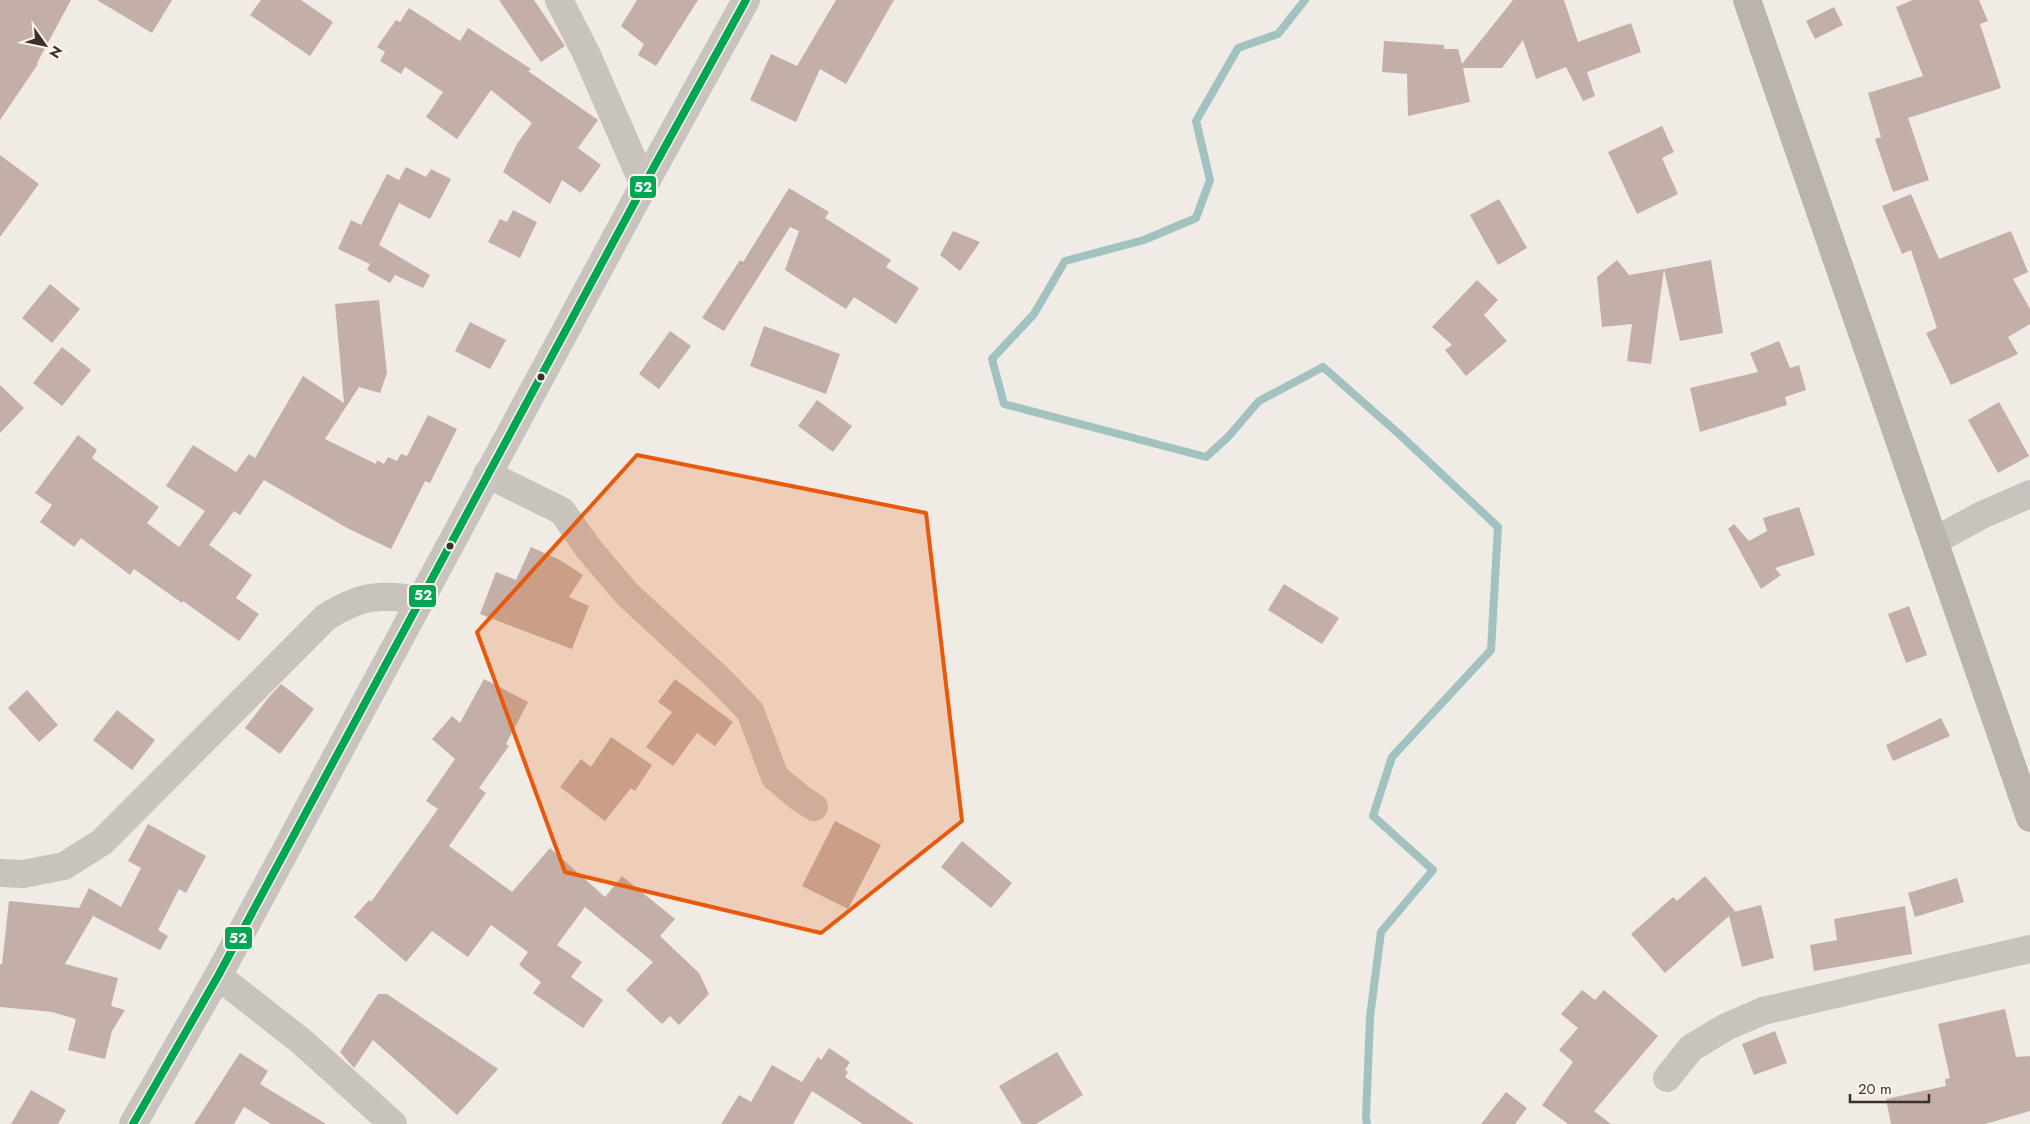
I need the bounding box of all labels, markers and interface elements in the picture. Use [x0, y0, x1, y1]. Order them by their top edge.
north arrow [20, 20, 70, 70]
text: N [44, 42, 67, 62]
line badge: 52 [629, 175, 657, 199]
text: 52 [634, 177, 652, 197]
unlabelled marker [536, 372, 546, 382]
unlabelled marker [445, 541, 455, 551]
line badge: 52 [408, 584, 437, 608]
text: 52 [414, 585, 432, 605]
line badge: 52 [224, 926, 253, 950]
text: 52 [229, 928, 247, 948]
scale bar [1850, 1072, 1929, 1104]
text: 20 m [1858, 1078, 1892, 1100]

